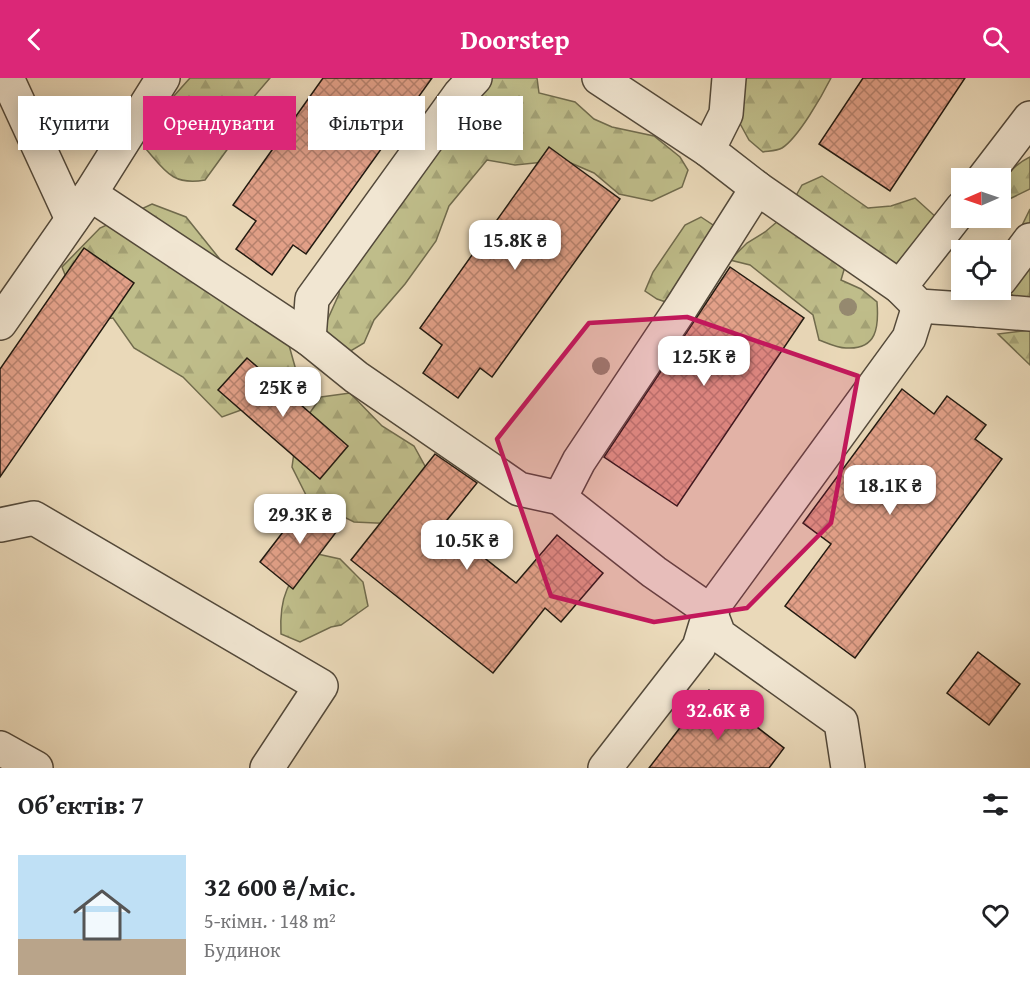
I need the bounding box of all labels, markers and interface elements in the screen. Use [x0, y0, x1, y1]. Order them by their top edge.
text: Doorstep [460, 19, 570, 59]
icon: back [18, 23, 51, 56]
icon: search [979, 23, 1012, 56]
chip: Купити [18, 96, 131, 150]
chip: Орендувати [143, 96, 296, 150]
chip: Фільтри [308, 96, 425, 150]
chip: Нове [437, 96, 523, 150]
north arrow [951, 168, 1011, 228]
map controls [951, 168, 1011, 300]
pin: 15.8K ₴ [460, 220, 570, 271]
text: 15.8K ₴ [483, 225, 547, 254]
button: locate [951, 240, 1011, 300]
pin: 12.5K ₴ [649, 336, 759, 387]
text: 12.5K ₴ [672, 341, 736, 370]
pin: 25K ₴ [241, 367, 325, 418]
text: 25K ₴ [259, 372, 307, 401]
pin: 18.1K ₴ [835, 465, 945, 516]
text: 18.1K ₴ [858, 470, 922, 499]
pin: 29.3K ₴ [245, 494, 355, 545]
text: 29.3K ₴ [268, 499, 332, 528]
pin: 10.5K ₴ [412, 520, 522, 571]
text: 10.5K ₴ [435, 525, 499, 554]
pin: 32.6K ₴ [663, 690, 773, 741]
text: 32.6K ₴ [686, 695, 750, 724]
text: Об’єктів: 7 [18, 785, 144, 824]
icon: filters [979, 788, 1012, 821]
text: 32 600 ₴/міс. [204, 867, 356, 906]
icon: home [66, 879, 138, 951]
icon: heart [979, 899, 1012, 932]
text: 5-кімн. · 148 m² [204, 906, 336, 935]
text: Будинок [204, 935, 281, 964]

